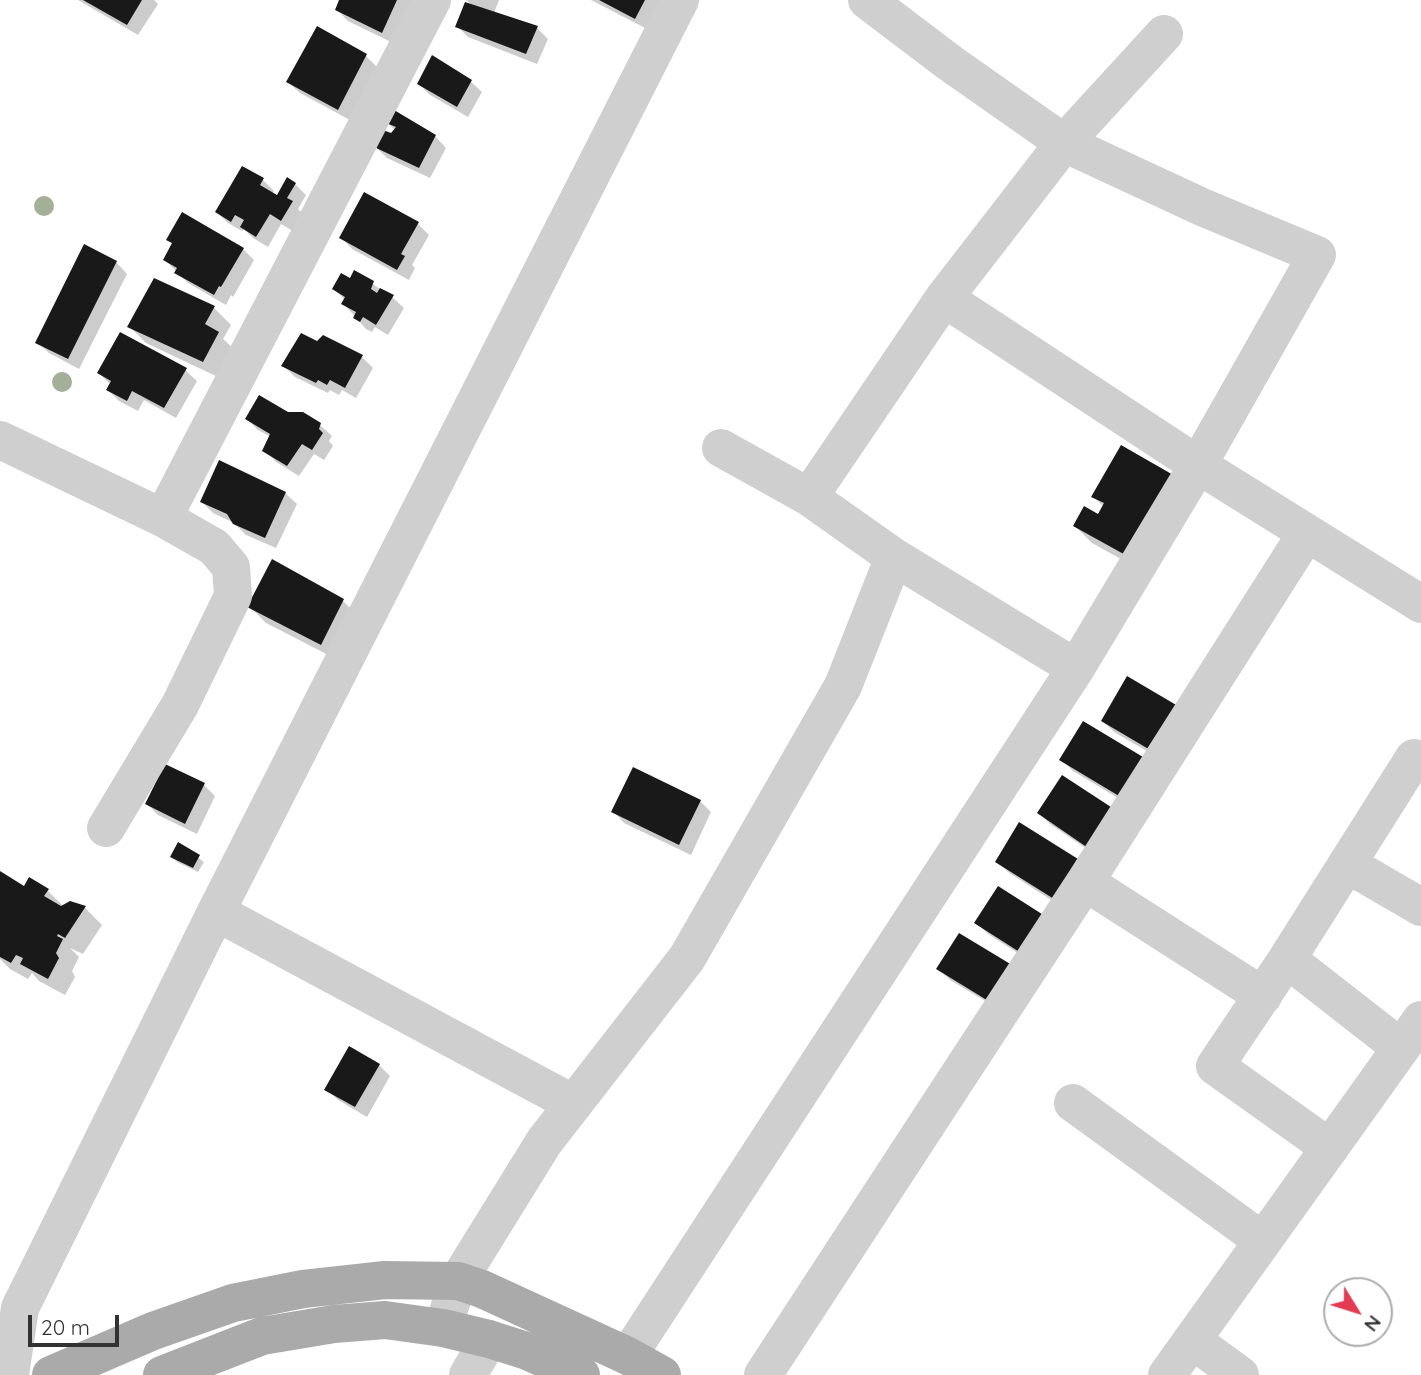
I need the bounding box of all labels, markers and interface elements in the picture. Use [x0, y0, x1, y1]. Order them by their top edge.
north arrow [1323, 1277, 1393, 1347]
scale bar [32, 1302, 122, 1346]
text: N [1359, 1311, 1387, 1337]
text: 20 m [41, 1314, 90, 1340]

